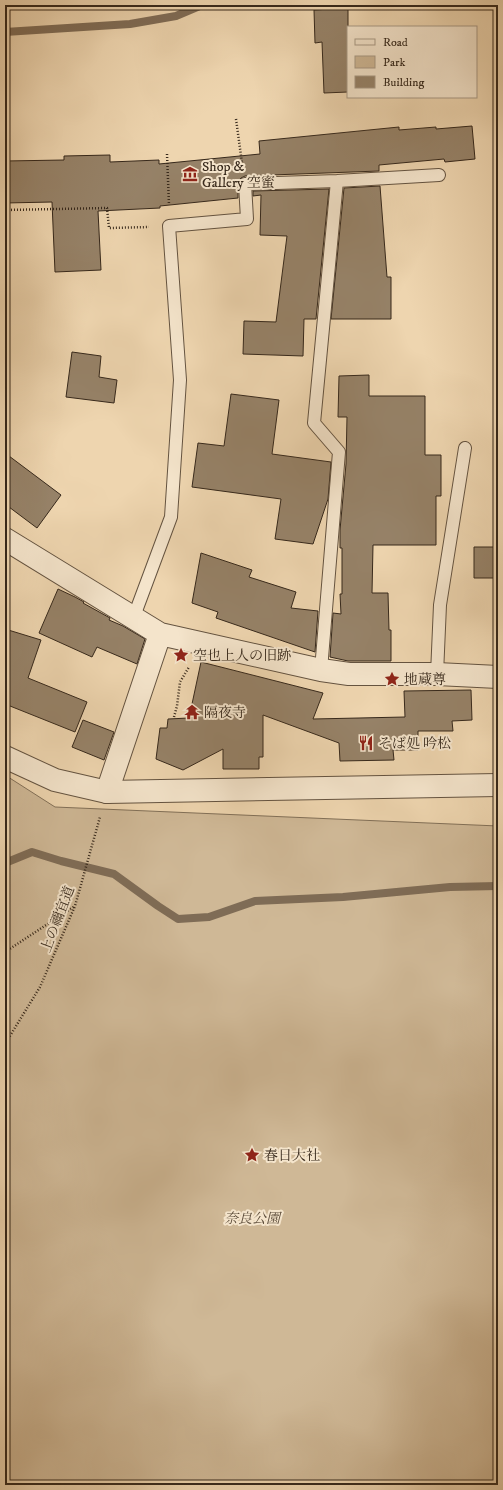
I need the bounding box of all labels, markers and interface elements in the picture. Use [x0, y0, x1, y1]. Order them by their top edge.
legend [347, 26, 477, 98]
text: Road [383, 35, 408, 50]
text: Park [383, 55, 405, 70]
text: Building [383, 75, 424, 90]
place label: Shop & Gallery 空蜜 [202, 158, 275, 192]
museum icon: Shop & Gallery 空蜜 [181, 165, 199, 183]
place icon: 空也上人の旧跡 [172, 646, 190, 664]
place label: 空也上人の旧跡 [193, 647, 291, 665]
place icon: 地蔵尊 [383, 670, 401, 688]
place label: 地蔵尊 [404, 671, 446, 689]
temple icon: 隔夜寺 [183, 703, 201, 721]
place label: 隔夜寺 [204, 704, 246, 722]
restaurant icon: そば処 吟松 [357, 734, 375, 752]
place label: そば処 吟松 [378, 735, 451, 753]
street label: 上の禰宜道 [37, 883, 79, 955]
place icon: 春日大社 [243, 1146, 261, 1164]
place label: 春日大社 [264, 1147, 320, 1165]
park label: 奈良公園 [224, 1210, 282, 1228]

